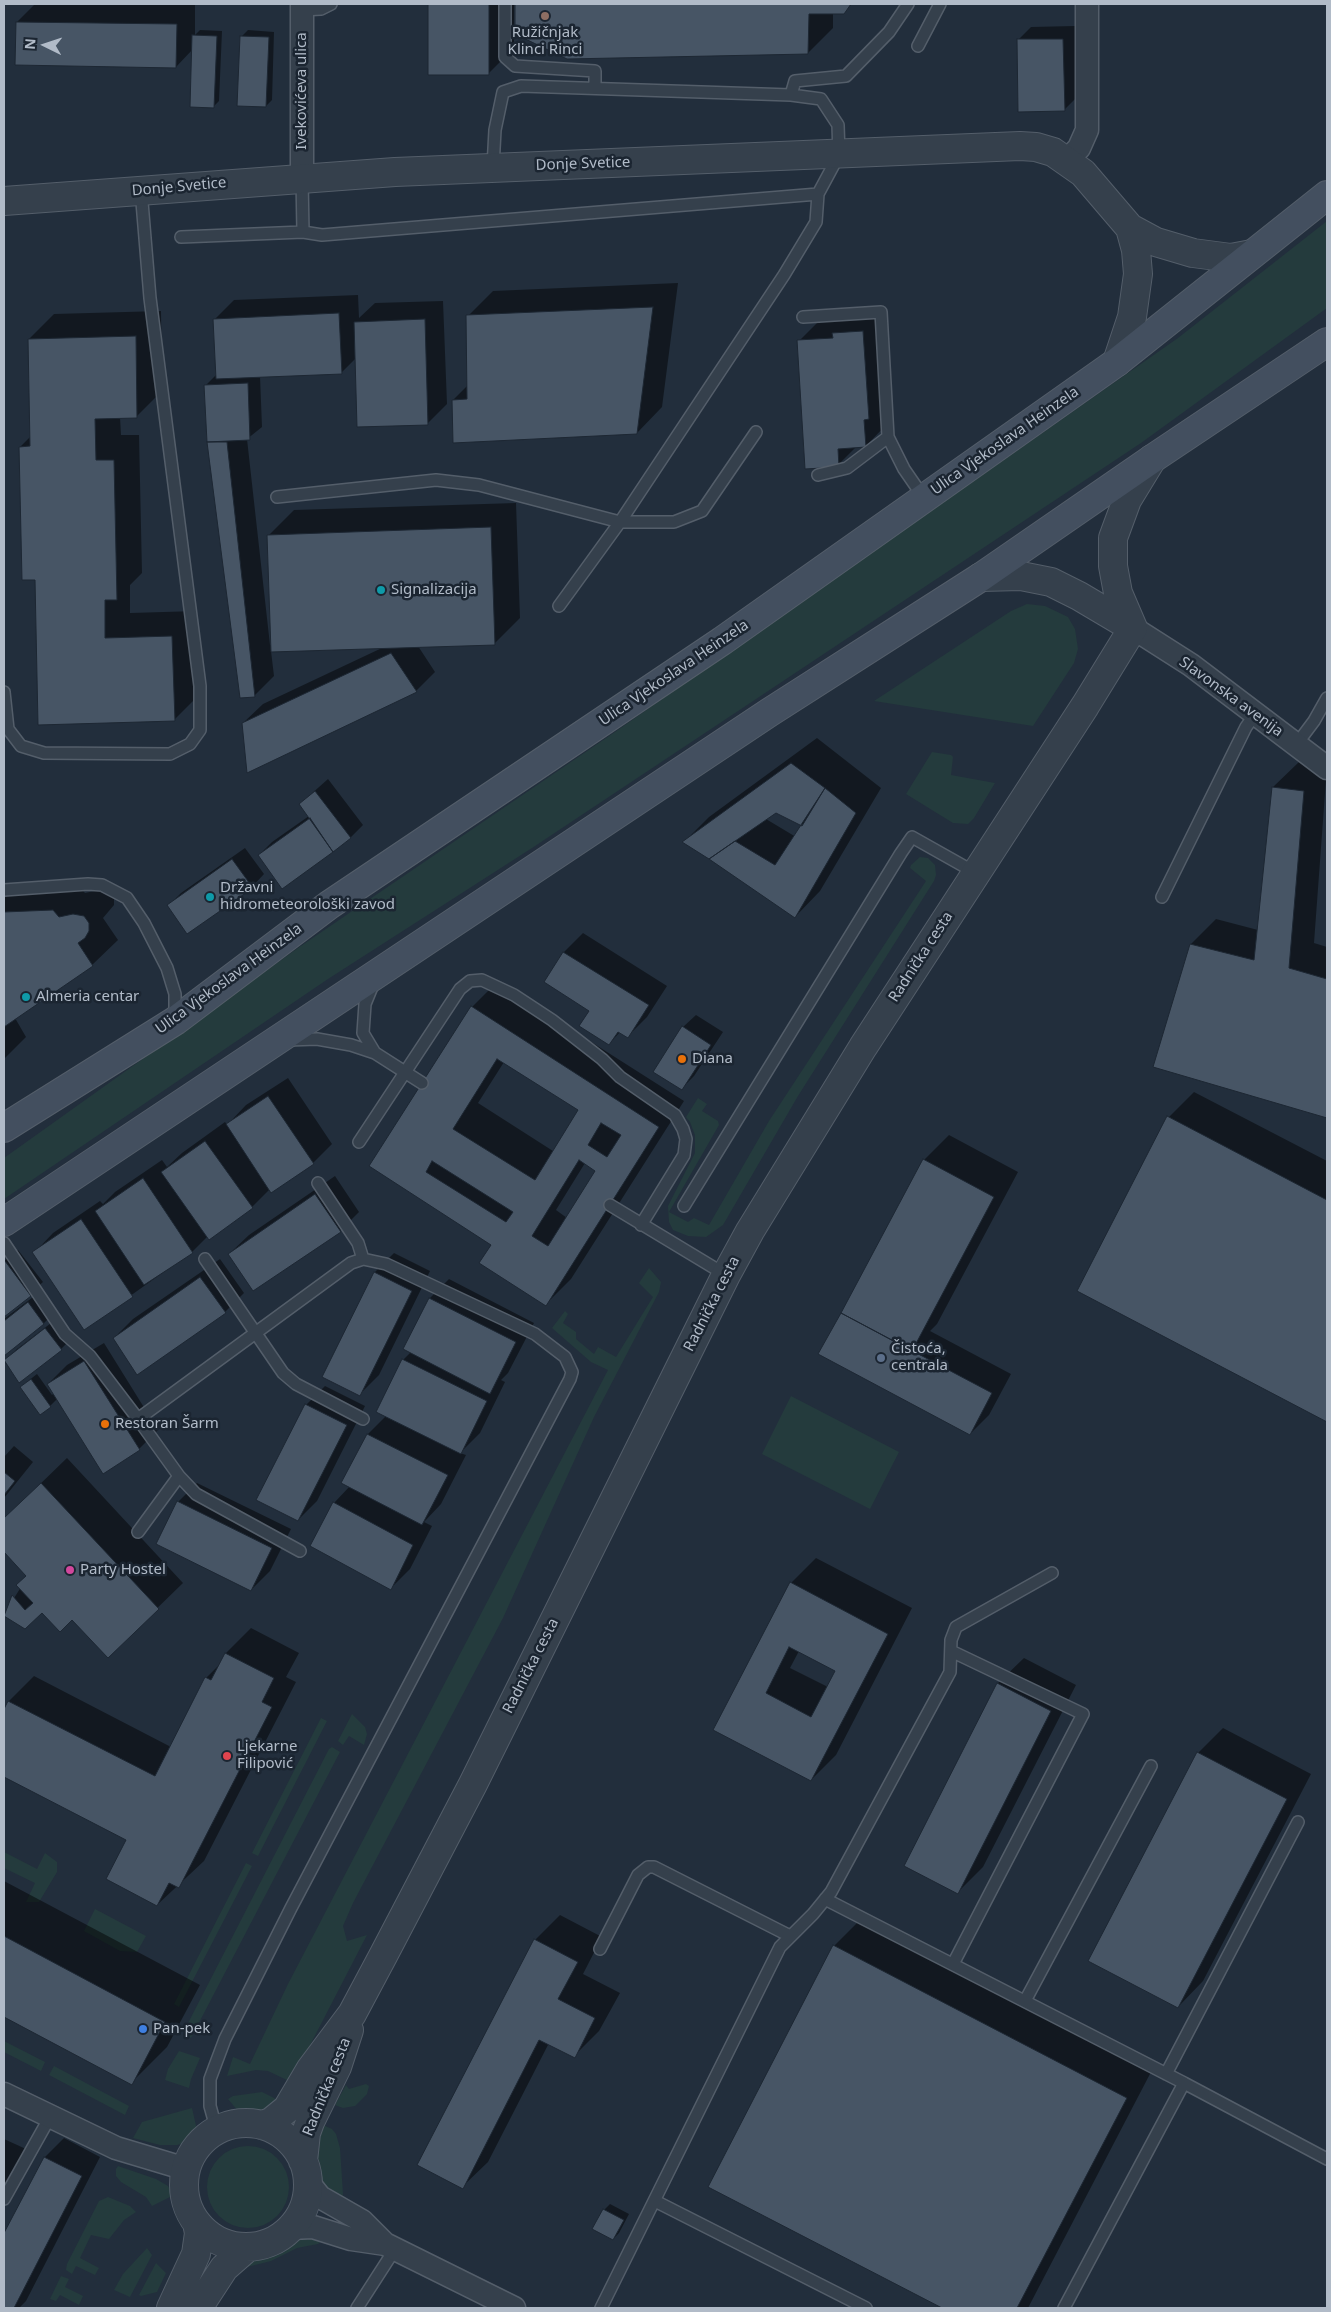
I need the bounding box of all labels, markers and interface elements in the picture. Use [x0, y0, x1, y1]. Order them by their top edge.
marker: Ružičnjak Klinci Rinci [539, 10, 551, 22]
north arrow [20, 20, 70, 70]
place label: Ružičnjak Klinci Rinci [508, 24, 582, 59]
street label: Ivekovićeva ulica [293, 32, 311, 150]
text: N [20, 38, 39, 50]
street label: Donje Svetice [535, 153, 631, 175]
street label: Donje Svetice [131, 174, 227, 200]
street label: Ulica Vjekoslava Heinzela [928, 383, 1082, 499]
place label: Signalizacija [391, 581, 477, 599]
marker: Signalizacija [375, 584, 387, 596]
street label: Ulica Vjekoslava Heinzela [596, 616, 752, 730]
street label: Slavonska avenija [1176, 653, 1286, 741]
place label: Državni hidrometeorološki zavod [220, 879, 395, 914]
marker: Državni hidrometeorološki zavod [204, 891, 216, 903]
street label: Radnička cesta [885, 908, 957, 1006]
street label: Ulica Vjekoslava Heinzela [152, 920, 306, 1038]
place label: Almeria centar [36, 988, 139, 1006]
marker: Almeria centar [20, 991, 32, 1003]
place label: Diana [692, 1050, 733, 1068]
marker: Diana [676, 1053, 688, 1065]
street label: Radnička cesta [680, 1253, 744, 1355]
place label: Čistoća, centrala [891, 1340, 948, 1375]
marker: Čistoća, centrala [875, 1352, 887, 1364]
place label: Restoran Šarm [115, 1415, 219, 1433]
marker: Restoran Šarm [99, 1418, 111, 1430]
place label: Party Hostel [80, 1561, 166, 1579]
marker: Party Hostel [64, 1564, 76, 1576]
street label: Radnička cesta [499, 1615, 563, 1717]
place label: Ljekarne Filipović [237, 1738, 298, 1773]
marker: Ljekarne Filipović [221, 1750, 233, 1762]
place label: Pan-pek [153, 2020, 210, 2038]
marker: Pan-pek [137, 2023, 149, 2035]
street label: Radnička cesta [299, 2035, 355, 2139]

